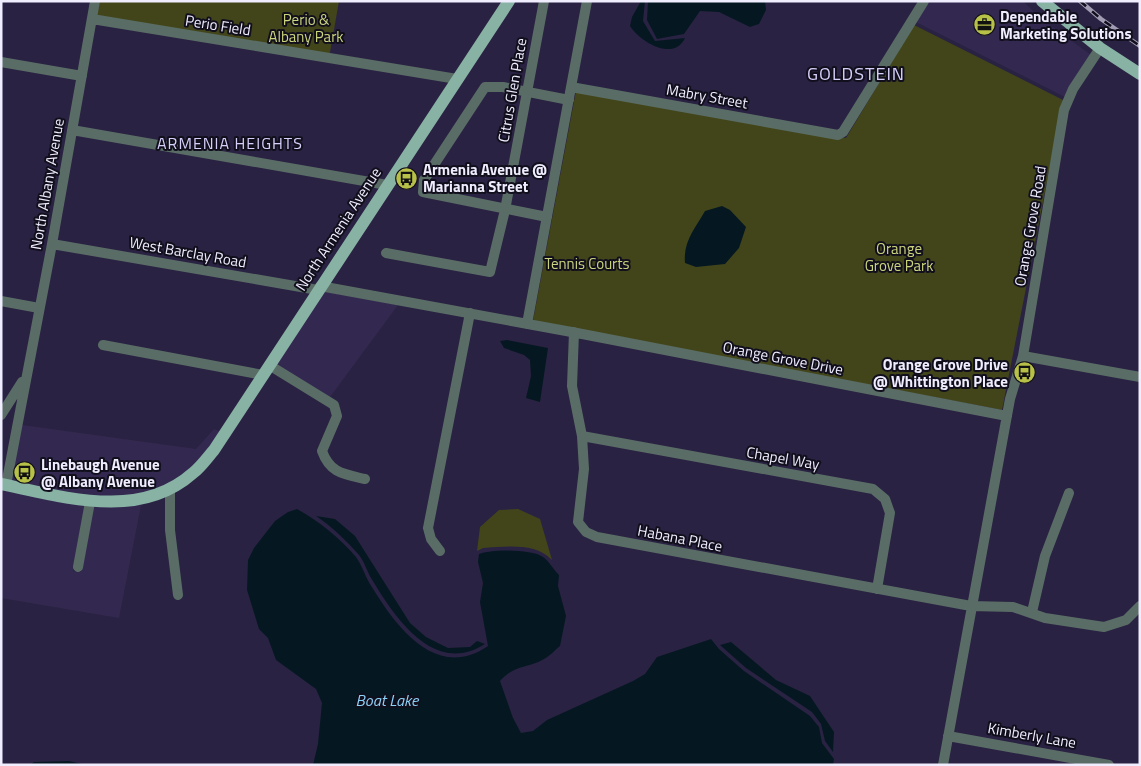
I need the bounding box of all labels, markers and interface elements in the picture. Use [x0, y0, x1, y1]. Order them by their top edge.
place label: Dependable Marketing Solutions [1000, 5, 1131, 45]
street label: Perio Field [183, 8, 253, 42]
park label: Perio & Albany Park [268, 8, 344, 48]
office icon: Dependable Marketing Solutions [972, 13, 996, 37]
street label: Citrus Glen Place [491, 36, 533, 144]
district label: GOLDSTEIN [807, 60, 905, 87]
street label: Mabry Street [664, 78, 750, 115]
street label: North Albany Avenue [24, 116, 70, 252]
district label: ARMENIA HEIGHTS [157, 131, 303, 155]
place label: Armenia Avenue @ Marianna Street [423, 158, 547, 198]
street label: North Armenia Avenue [289, 163, 387, 295]
street label: Orange Grove Road [1008, 164, 1052, 288]
bus stop icon: Armenia Avenue @ Marianna Street [395, 166, 419, 190]
street label: West Barclay Road [128, 230, 248, 274]
park label: Orange Grove Park [865, 237, 933, 277]
park label: Tennis Courts [544, 252, 630, 275]
street label: Orange Grove Drive [721, 335, 845, 381]
place label: Orange Grove Drive @ Whittington Place [873, 353, 1008, 393]
bus stop icon: Orange Grove Drive @ Whittington Place [1012, 361, 1036, 385]
street label: Chapel Way [745, 440, 821, 476]
place label: Linebaugh Avenue @ Albany Avenue [41, 453, 160, 493]
bus stop icon: Linebaugh Avenue @ Albany Avenue [13, 461, 37, 485]
street label: Habana Place [636, 519, 724, 557]
water label: Boat Lake [356, 688, 420, 712]
street label: Kimberly Lane [986, 716, 1078, 754]

